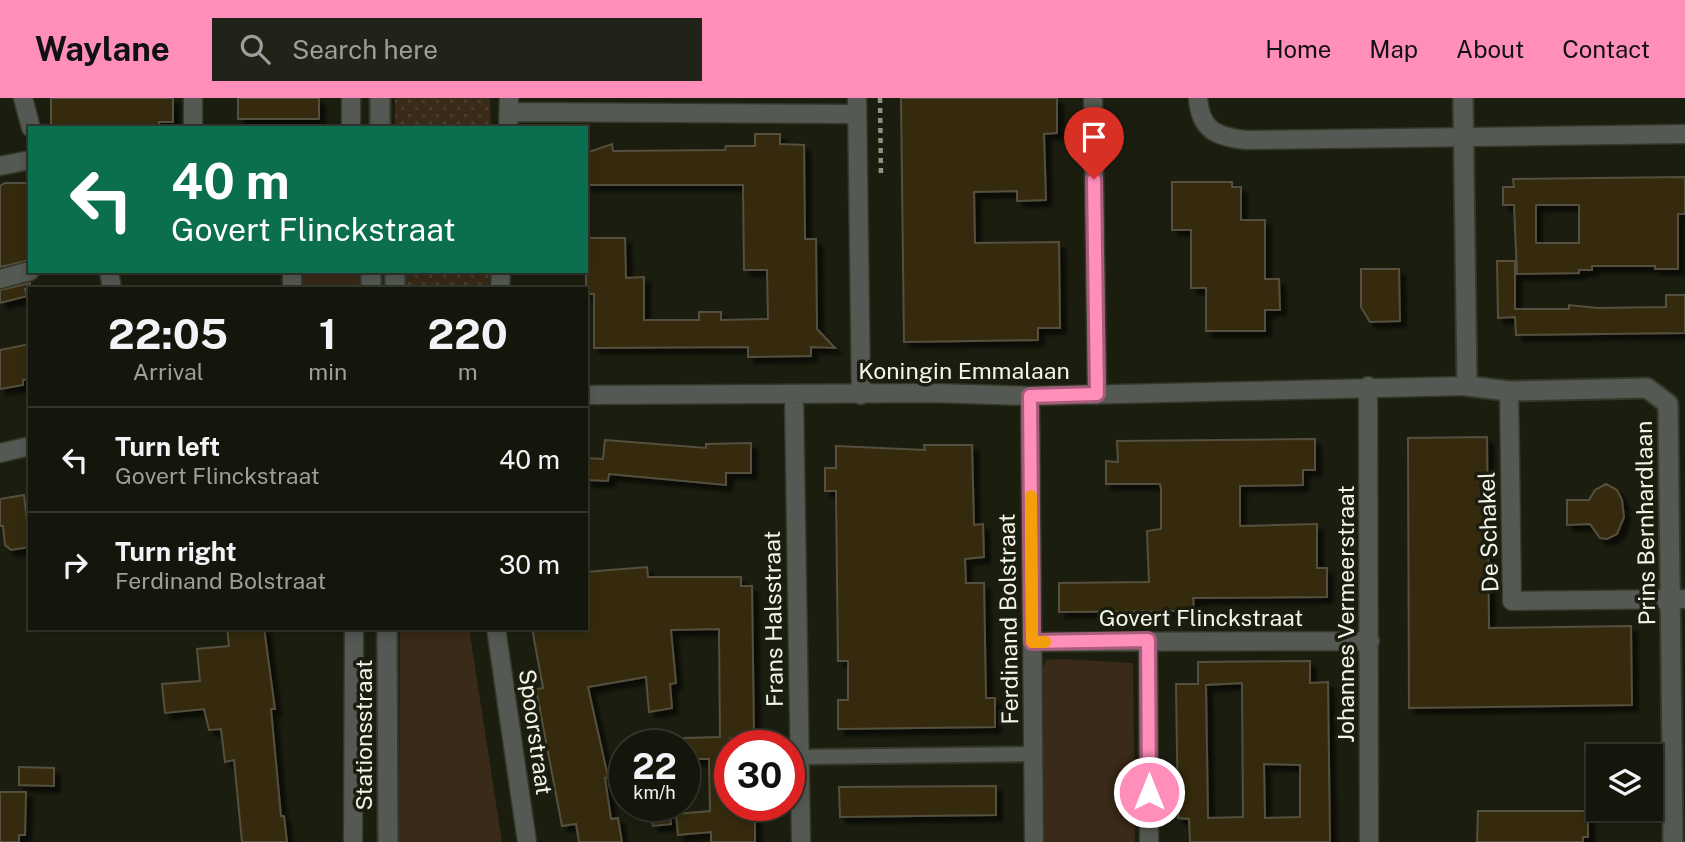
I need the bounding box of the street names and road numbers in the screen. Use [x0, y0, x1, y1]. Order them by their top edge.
street label: Koningin Emmalaan [858, 357, 1070, 384]
street label: Prins Bernhardlaan [1630, 420, 1660, 626]
street label: De Schakel [1472, 471, 1504, 593]
street label: Johannes Vermeerstraat [1332, 485, 1359, 743]
street label: Ferdinand Bolstraat [993, 513, 1023, 725]
street label: Frans Halsstraat [758, 531, 788, 707]
street label: Govert Flinckstraat [1099, 604, 1303, 631]
street label: Stationsstraat [350, 659, 377, 811]
street label: Spoorstraat [514, 667, 558, 797]

